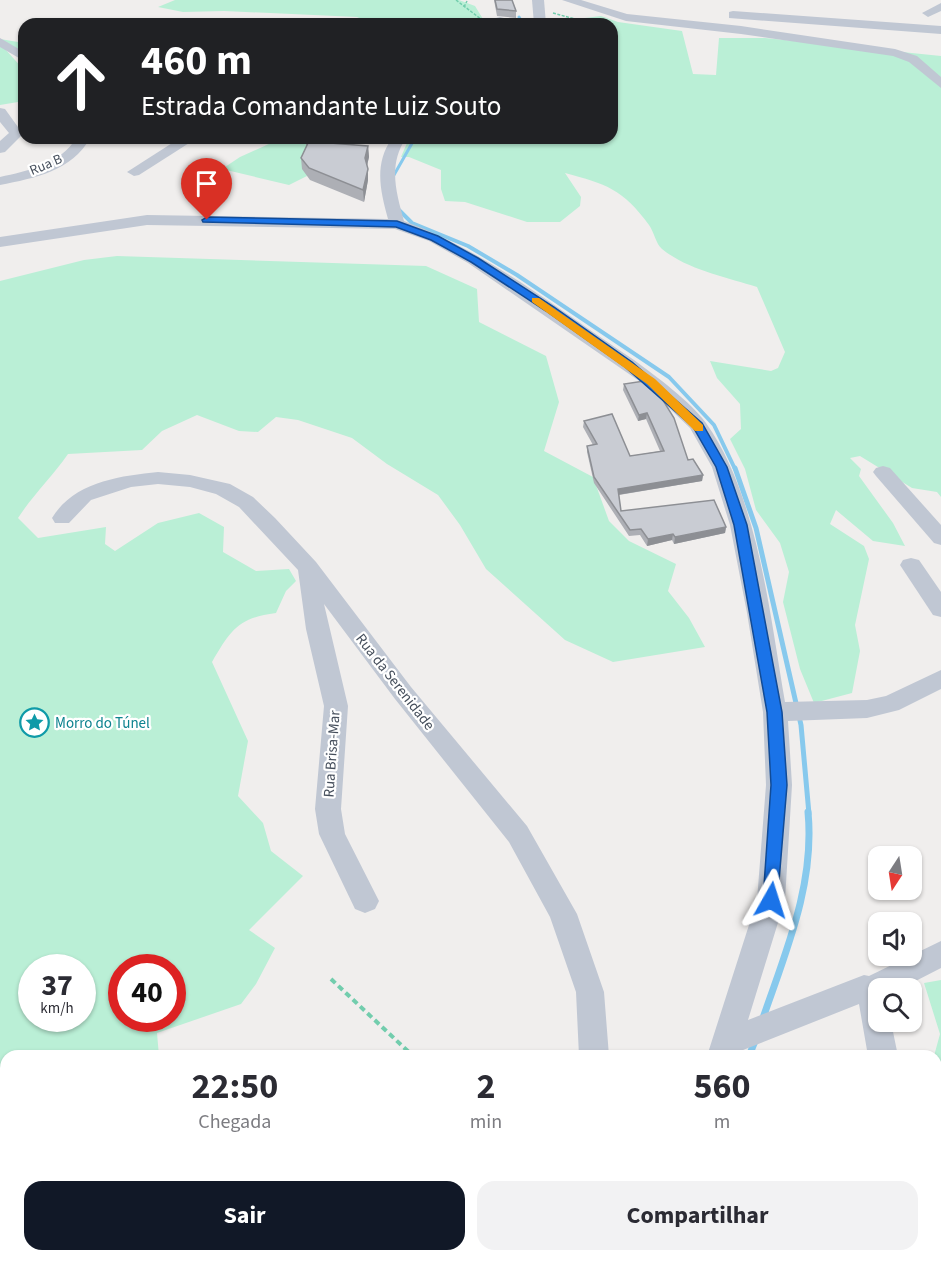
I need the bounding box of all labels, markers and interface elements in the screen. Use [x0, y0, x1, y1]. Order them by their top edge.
text: 460 m [141, 31, 252, 91]
icon: ahead [42, 42, 120, 120]
text: Estrada Comandante Luiz Souto [141, 87, 501, 126]
street label: Rua B [27, 149, 65, 181]
pin [181, 158, 232, 220]
icon: arrive [190, 167, 223, 200]
street label: Rua da Serenidade [351, 629, 439, 735]
place icon: Morro do Túnel [18, 707, 50, 739]
street label: Rua Brisa-Mar [318, 709, 346, 798]
place label: Morro do Túnel [55, 713, 150, 734]
north arrow [868, 846, 922, 900]
map controls [868, 846, 922, 1032]
position arrow [739, 868, 803, 932]
button: sound [868, 912, 922, 966]
speed limit sign: 40 [108, 954, 186, 1032]
text: 37 [41, 964, 73, 1007]
button: search [868, 978, 922, 1032]
text: km/h [40, 998, 74, 1019]
text: 22:50 [191, 1061, 278, 1112]
text: 2 [476, 1061, 495, 1112]
text: 560 [694, 1061, 751, 1112]
text: Chegada [198, 1108, 271, 1136]
text: min [470, 1108, 502, 1136]
text: m [714, 1108, 730, 1136]
button: Sair [24, 1181, 465, 1250]
button: Compartilhar [477, 1181, 918, 1250]

